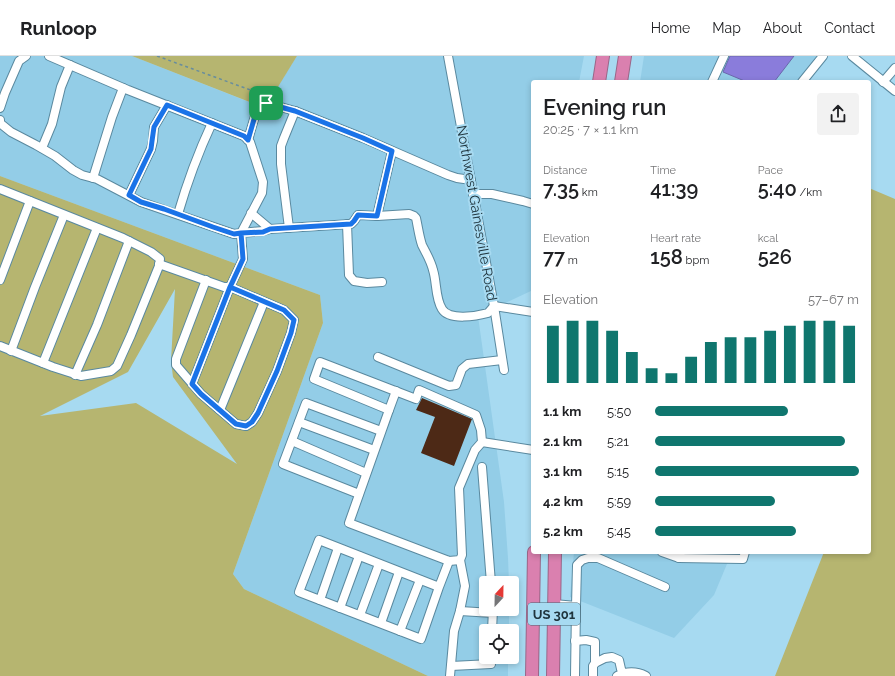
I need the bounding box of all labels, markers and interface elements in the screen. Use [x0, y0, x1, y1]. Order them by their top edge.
text: Runloop [20, 17, 97, 39]
text: Home [651, 20, 690, 36]
text: Map [712, 20, 741, 36]
text: About [763, 20, 802, 36]
text: Contact [824, 20, 875, 36]
pin [249, 86, 283, 120]
icon: arrive [255, 92, 277, 114]
button: share [817, 93, 859, 135]
text: Evening run [543, 94, 666, 120]
text: 20:25 · 7 × 1.1 km [543, 122, 638, 137]
street label: Northwest Gainesville Road [454, 124, 500, 302]
text: Distance [543, 164, 587, 177]
text: Time [650, 164, 676, 177]
text: Pace [758, 164, 783, 177]
text: 7.35 [543, 177, 579, 201]
text: 41:39 [650, 177, 698, 201]
text: 5:40 [758, 177, 797, 201]
text: km [579, 186, 598, 199]
text: /km [797, 186, 822, 199]
text: Elevation [543, 232, 590, 245]
text: Heart rate [650, 232, 701, 245]
text: kcal [758, 232, 778, 245]
text: 77 [543, 245, 565, 269]
text: 158 [650, 245, 683, 269]
text: 526 [758, 245, 792, 269]
text: m [565, 254, 578, 267]
text: bpm [683, 254, 709, 267]
text: Elevation [543, 292, 598, 307]
text: 57–67 m [808, 292, 859, 307]
text: 1.1 km [543, 404, 581, 419]
text: 5:50 [607, 404, 632, 419]
text: 2.1 km [543, 434, 582, 449]
text: 5:21 [607, 434, 629, 449]
text: 3.1 km [543, 464, 582, 479]
text: 5:15 [607, 464, 629, 479]
text: 4.2 km [543, 494, 583, 509]
text: 5:59 [607, 494, 631, 509]
text: 5.2 km [543, 524, 583, 539]
text: 5:45 [607, 524, 631, 539]
north arrow [479, 576, 519, 616]
map controls [479, 576, 519, 664]
road number: US 301 [528, 603, 580, 625]
button: locate [479, 624, 519, 664]

